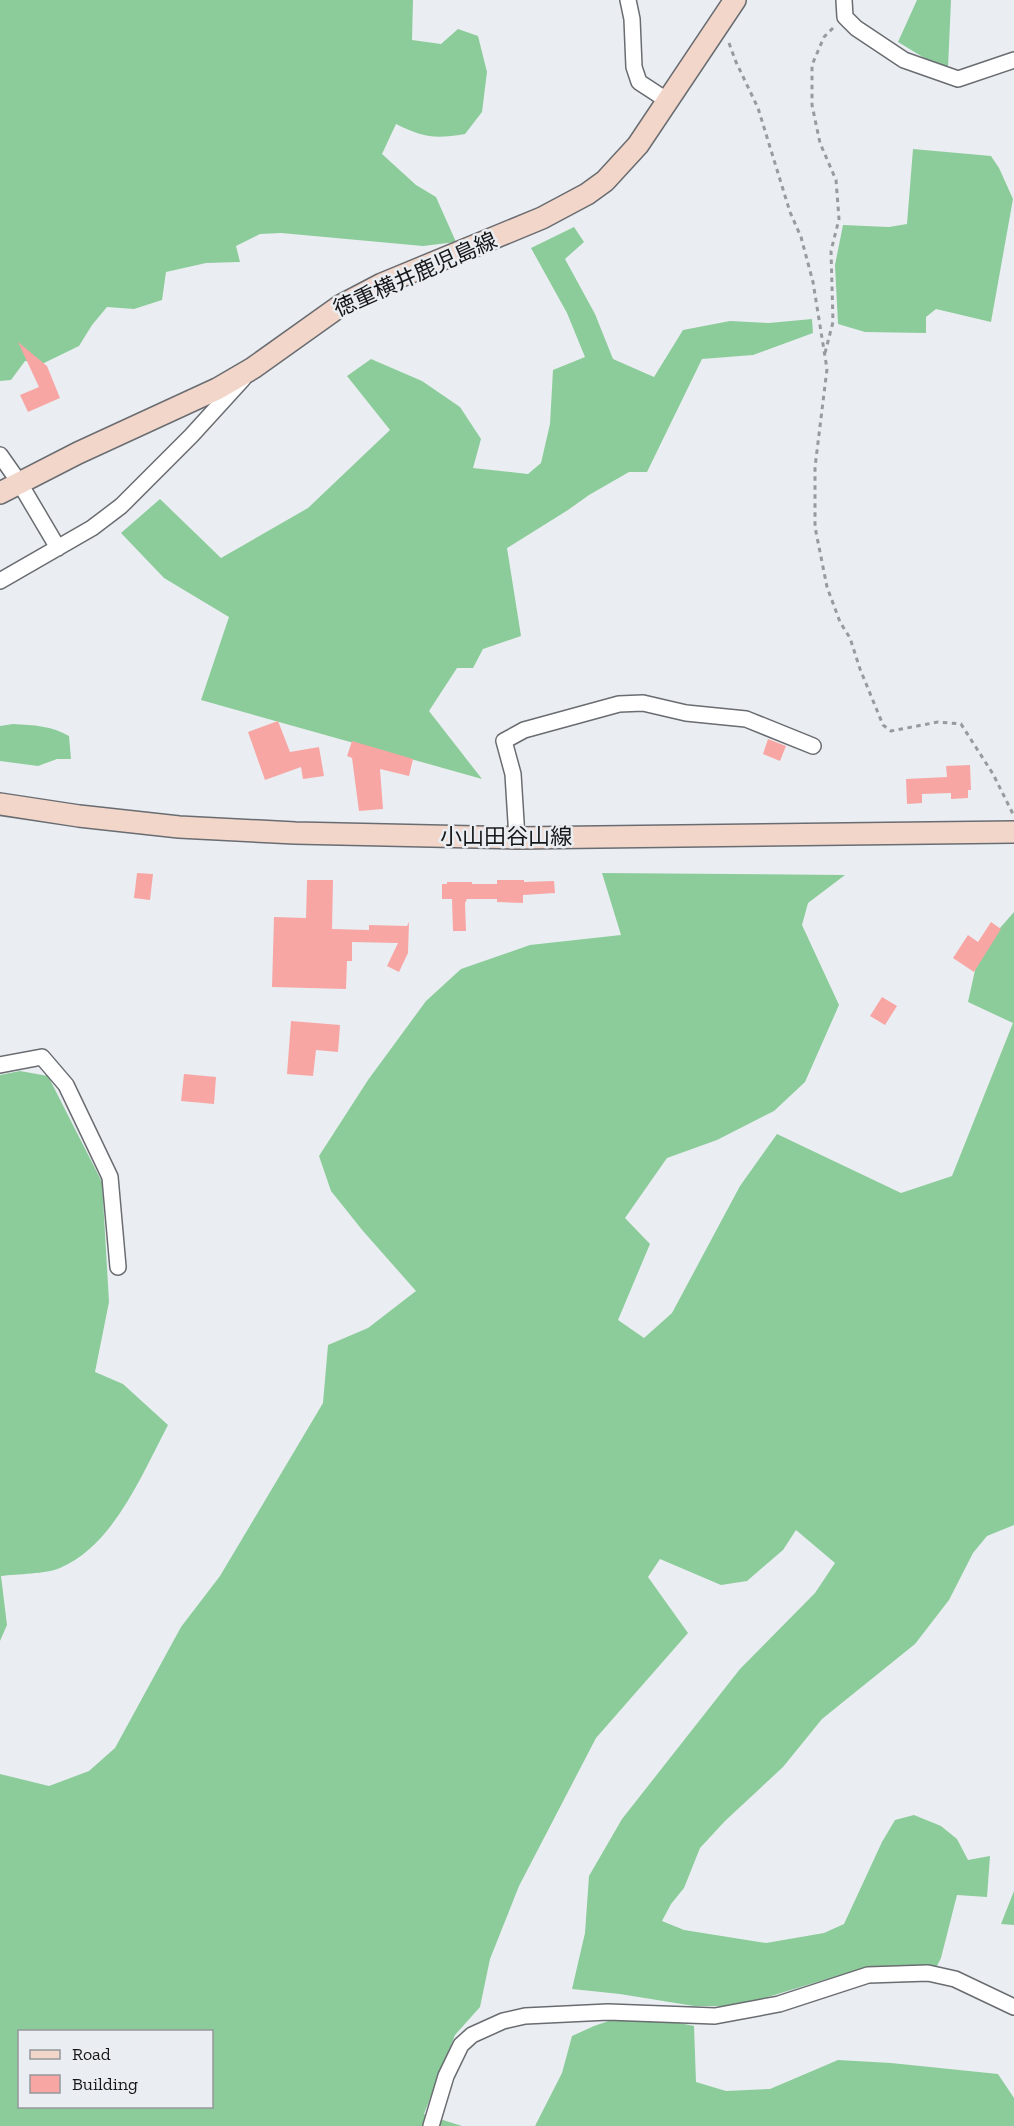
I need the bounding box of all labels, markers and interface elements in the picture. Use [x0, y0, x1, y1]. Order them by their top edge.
street label: 徳重横井鹿児島線 [329, 226, 501, 323]
street label: 小山田谷山線 [440, 823, 572, 850]
legend [18, 2030, 213, 2108]
text: Road [72, 2043, 111, 2065]
text: Building [72, 2073, 138, 2095]

